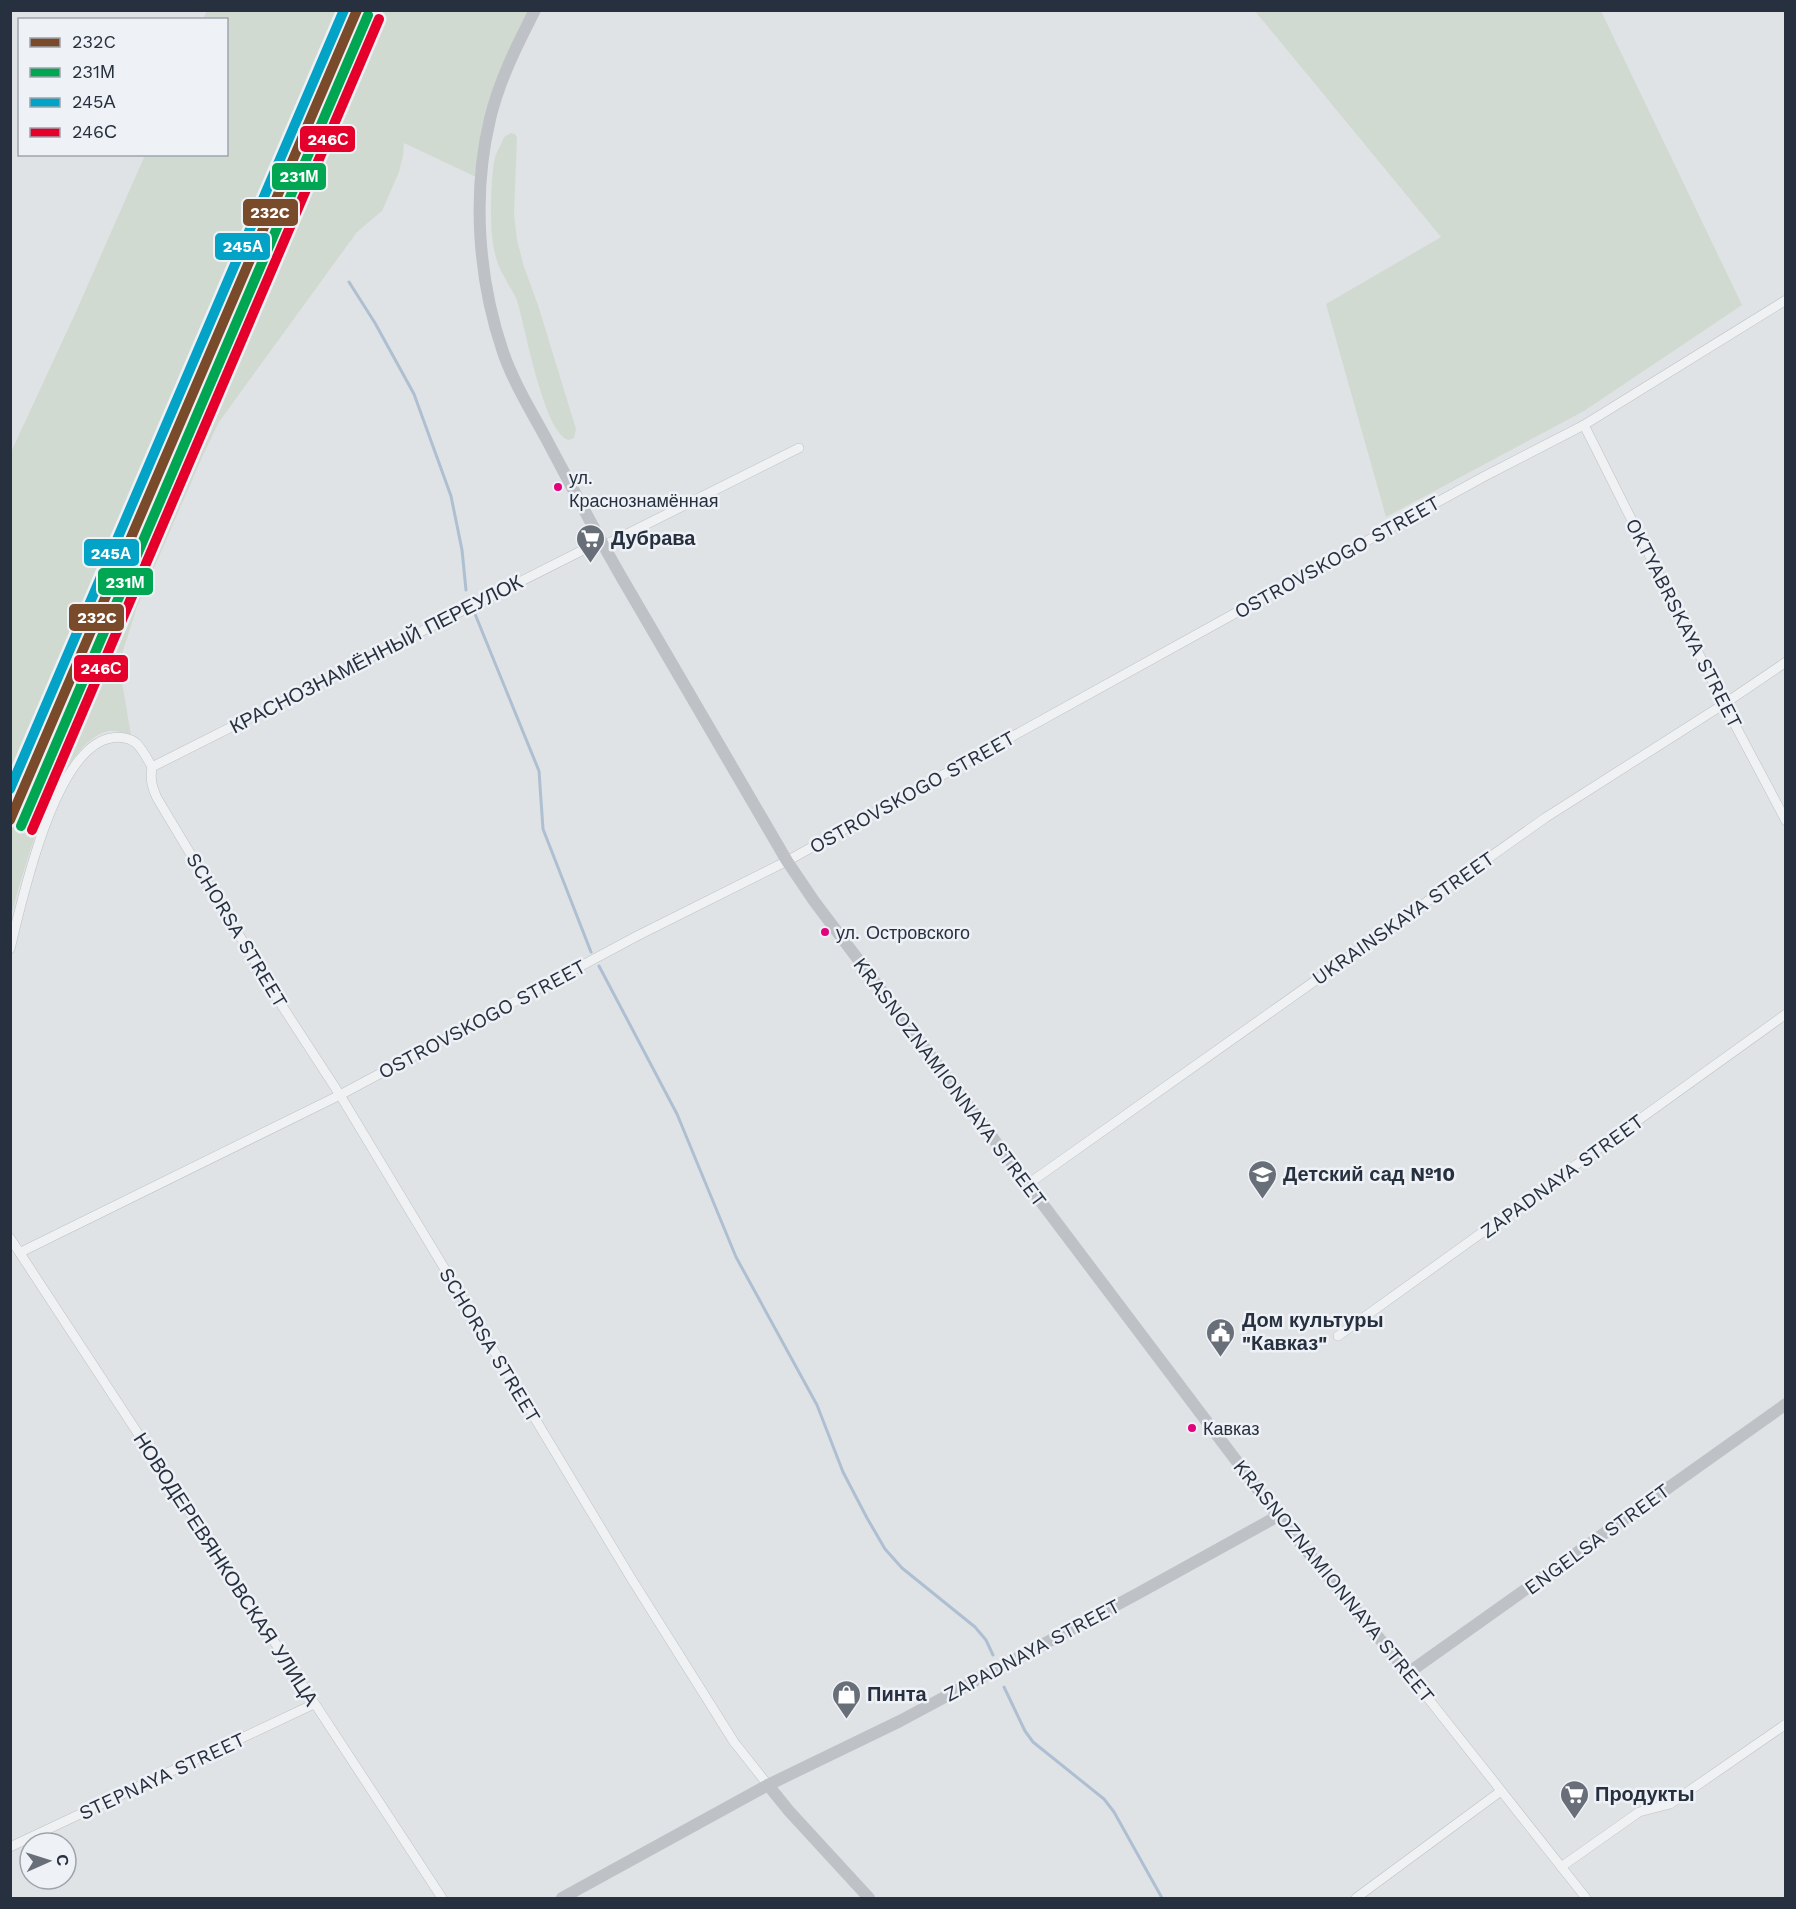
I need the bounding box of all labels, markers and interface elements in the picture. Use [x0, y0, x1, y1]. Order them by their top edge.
legend [18, 18, 228, 156]
text: 232C [72, 31, 116, 52]
text: 231М [72, 61, 115, 82]
text: 245А [72, 91, 115, 112]
text: 246С [72, 121, 117, 142]
line badge: 246С [299, 125, 356, 153]
text: 246С [307, 130, 349, 149]
line badge: 231М [271, 162, 327, 191]
text: 231М [279, 167, 319, 186]
line badge: 232C [242, 198, 299, 227]
text: 232C [250, 203, 290, 222]
line badge: 245А [214, 232, 271, 261]
text: 245А [223, 237, 264, 256]
place label: ул. Краснознамённая [569, 467, 718, 511]
marker: ул. Краснознамённая [552, 481, 564, 493]
street label: OSTROVSKOGO STREET [1230, 490, 1444, 624]
street label: OKTYABRSKAYA STREET [1621, 514, 1747, 732]
supermarket icon: Дубрава [574, 522, 606, 564]
place label: Дубрава [611, 526, 696, 550]
line badge: 245А [83, 538, 140, 567]
text: 245А [91, 544, 132, 563]
line badge: 231М [97, 567, 154, 596]
street label: КРАСНОЗНАМЁННЫЙ ПЕРЕУЛОК [226, 569, 527, 739]
text: 231М [105, 573, 145, 592]
line badge: 232C [68, 603, 125, 632]
text: 232C [77, 608, 117, 627]
line badge: 246С [73, 654, 129, 683]
text: 246С [80, 659, 122, 678]
street label: OSTROVSKOGO STREET [805, 725, 1019, 859]
street label: UKRAINSKAYA STREET [1307, 846, 1499, 990]
street label: SCHORSA STREET [181, 848, 293, 1012]
place label: ул. Островского [836, 922, 970, 943]
marker: ул. Островского [819, 926, 831, 938]
street label: KRASNOZNAMIONNAYA STREET [848, 953, 1052, 1211]
street label: OSTROVSKOGO STREET [374, 954, 590, 1084]
street label: ZAPADNAYA STREET [1476, 1109, 1648, 1243]
school or university icon: Детский сад №10 [1246, 1158, 1278, 1200]
place label: Детский сад №10 [1283, 1162, 1455, 1186]
street label: SCHORSA STREET [434, 1263, 546, 1427]
place label: Дом культуры "Кавказ" [1242, 1308, 1384, 1355]
public building icon: Дом культуры "Кавказ" [1205, 1316, 1237, 1358]
place label: Кавказ [1203, 1418, 1259, 1439]
marker: Кавказ [1186, 1422, 1198, 1434]
street label: НОВОДЕРЕВЯНКОВСКАЯ УЛИЦА [129, 1428, 324, 1711]
street label: KRASNOZNAMIONNAYA STREET [1228, 1455, 1440, 1707]
street label: ENGELSA STREET [1520, 1478, 1674, 1600]
street label: ZAPADNAYA STREET [940, 1593, 1124, 1707]
shop icon: Пинта [830, 1678, 862, 1720]
place label: Пинта [867, 1682, 928, 1706]
street label: STEPNAYA STREET [75, 1727, 249, 1825]
supermarket icon: Продукты [1558, 1778, 1590, 1820]
place label: Продукты [1595, 1782, 1695, 1806]
north arrow [18, 1831, 78, 1891]
text: С [53, 1854, 72, 1867]

